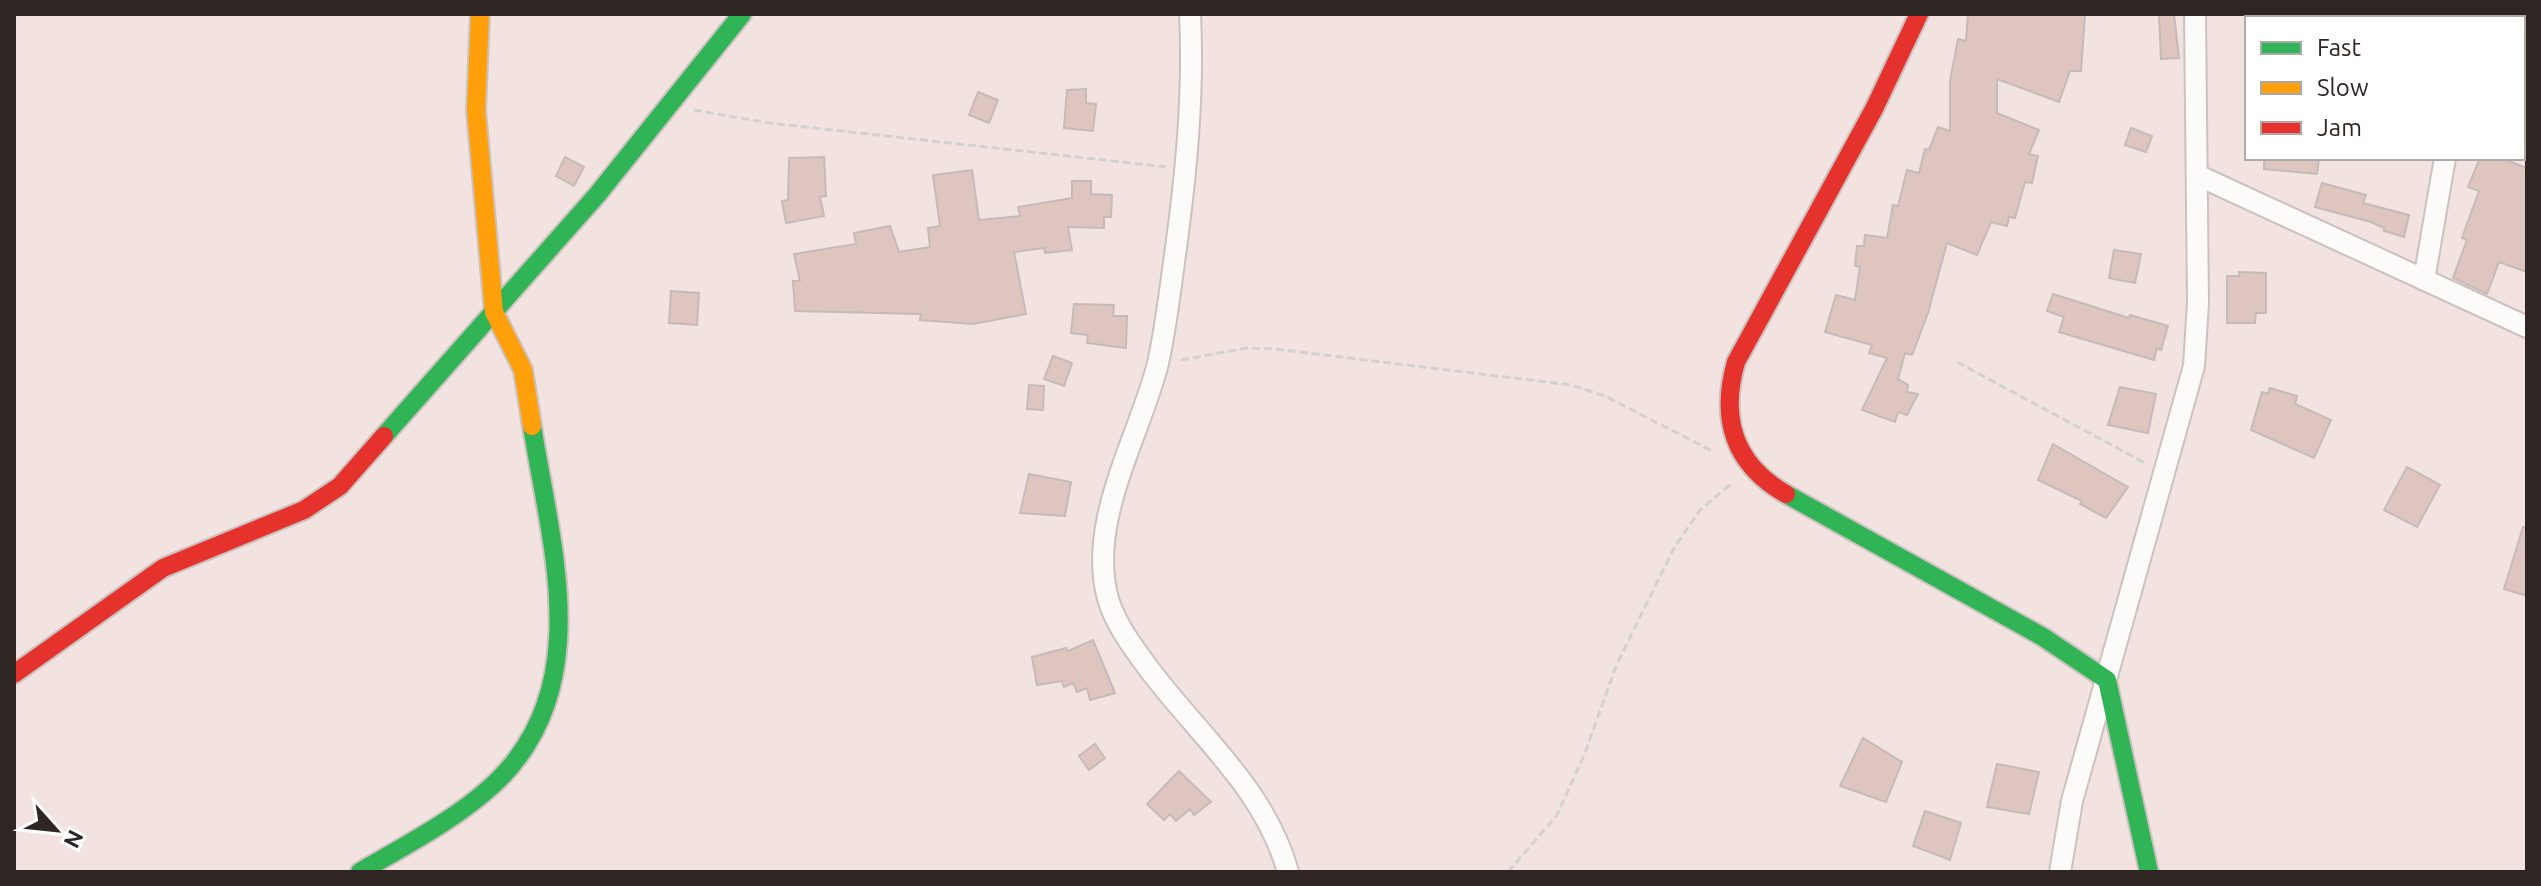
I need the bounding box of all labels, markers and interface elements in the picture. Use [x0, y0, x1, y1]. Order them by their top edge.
legend [2245, 16, 2525, 160]
text: Fast [2317, 34, 2361, 61]
text: Slow [2317, 74, 2369, 101]
text: Jam [2317, 114, 2362, 141]
north arrow [16, 790, 96, 870]
text: N [59, 826, 89, 852]

